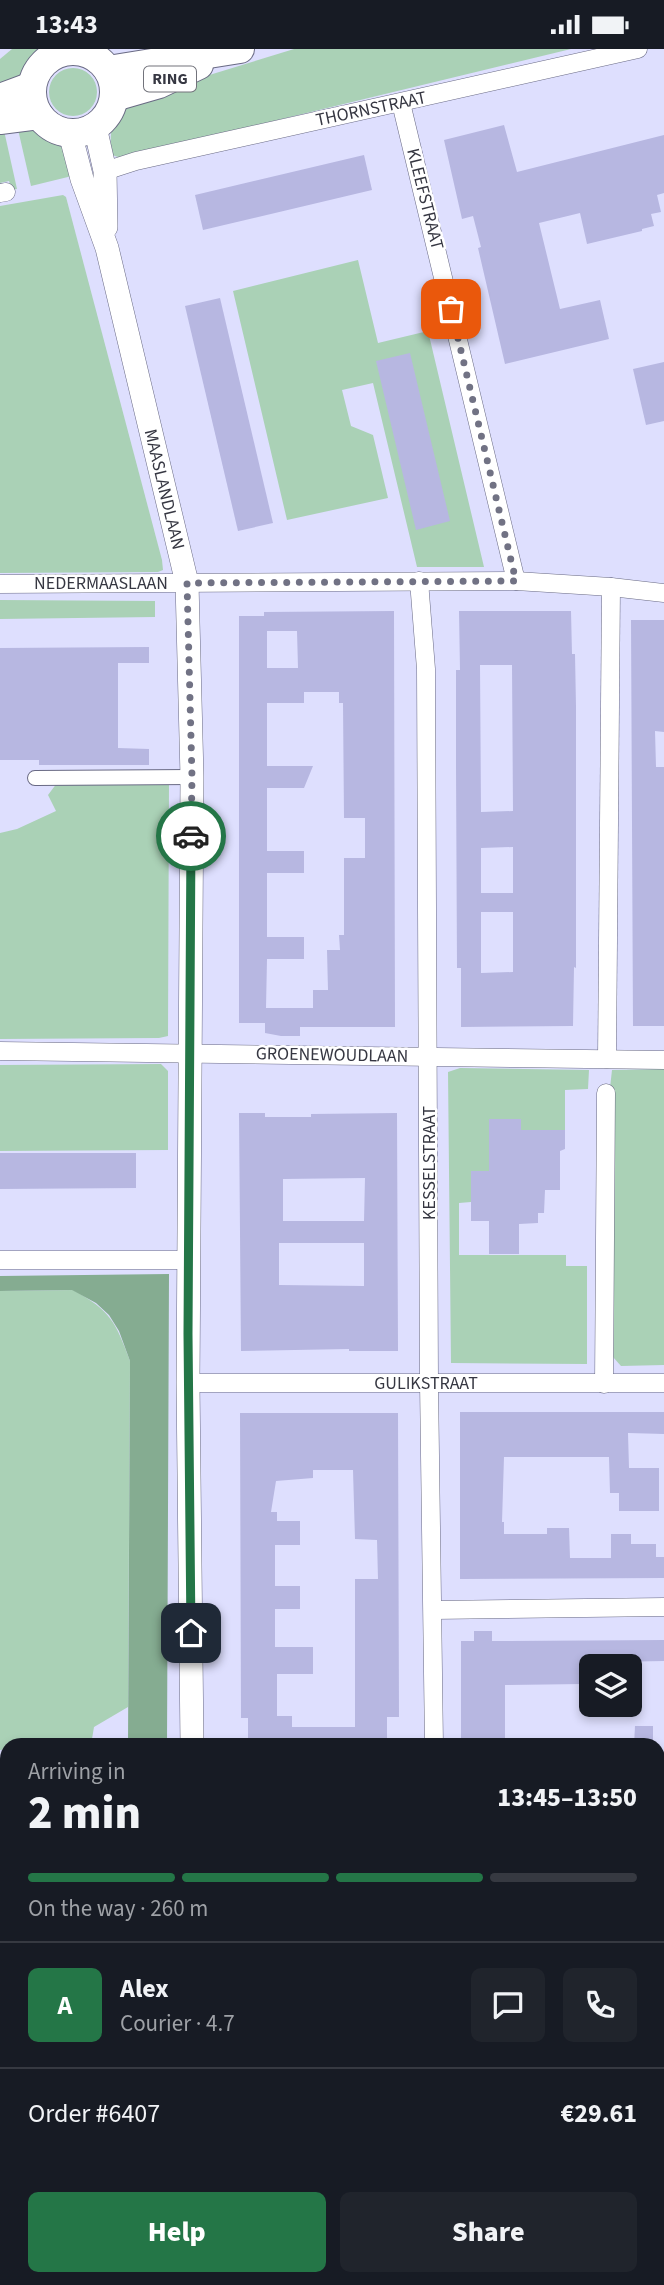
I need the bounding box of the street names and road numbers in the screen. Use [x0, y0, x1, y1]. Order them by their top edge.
road number: RING [144, 67, 196, 91]
street label: THORNSTRAAT [313, 85, 429, 133]
street label: KLEEFSTRAAT [400, 146, 450, 253]
street label: MAASLANDLAAN [138, 426, 191, 552]
street label: NEDERMAASLAAN [34, 571, 168, 596]
street label: GROENEWOUDLAAN [256, 1041, 408, 1069]
street label: KESSELSTRAAT [417, 1106, 442, 1220]
street label: GULIKSTRAAT [374, 1371, 478, 1396]

